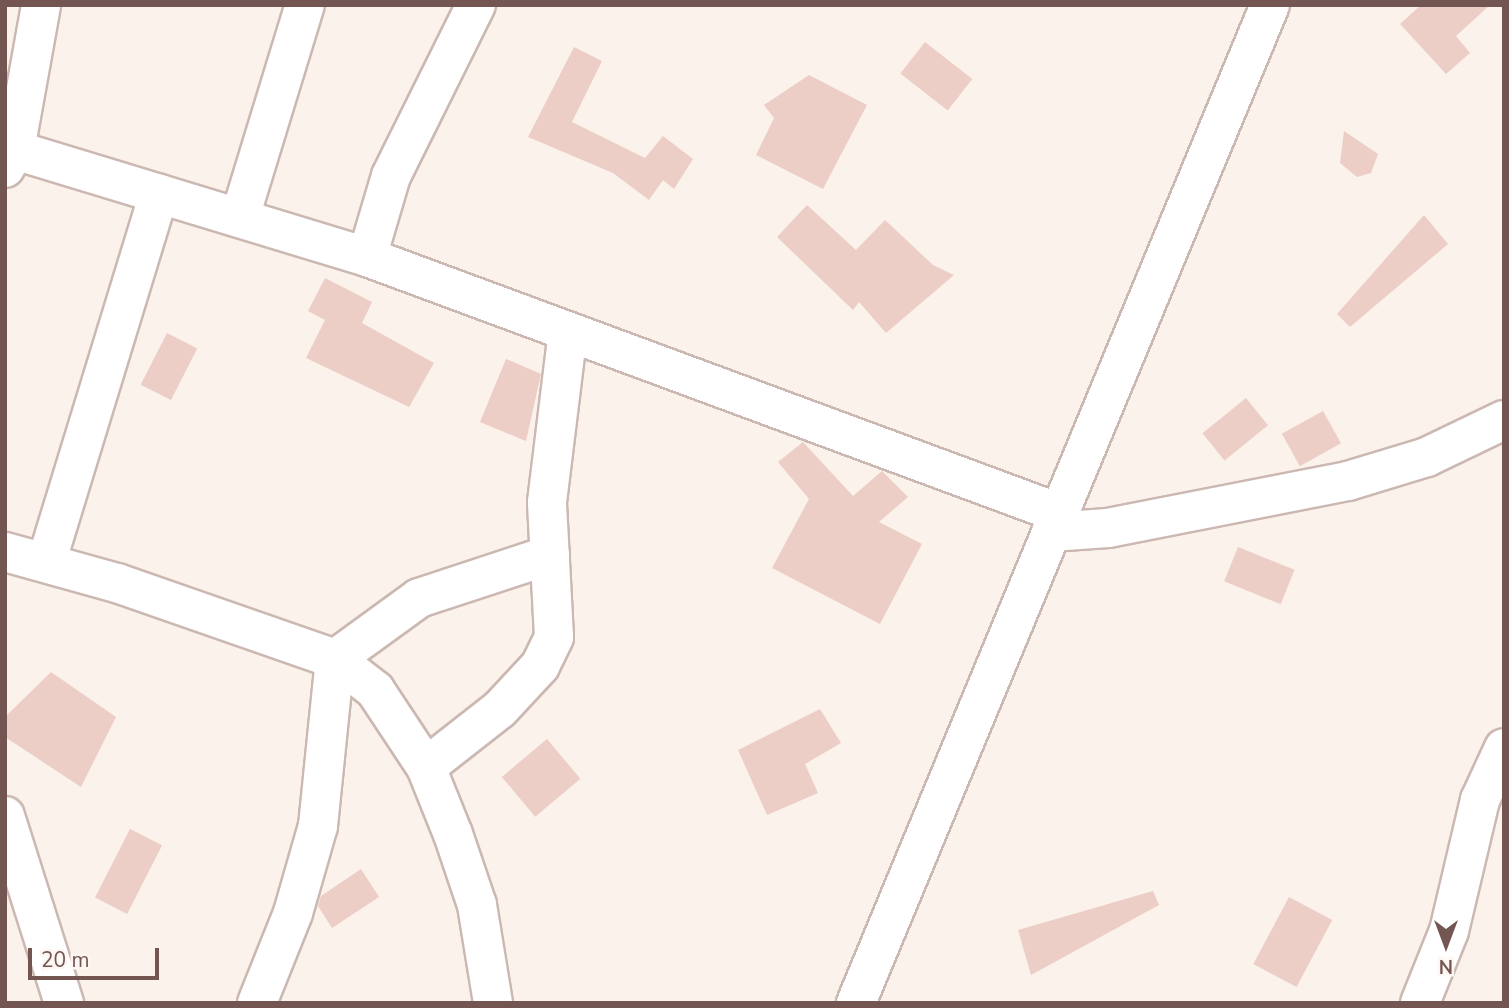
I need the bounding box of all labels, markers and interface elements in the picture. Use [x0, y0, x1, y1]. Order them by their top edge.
north arrow [1411, 910, 1481, 980]
scale bar [32, 934, 163, 978]
text: 20 m [41, 946, 90, 974]
text: N [1439, 953, 1453, 979]

